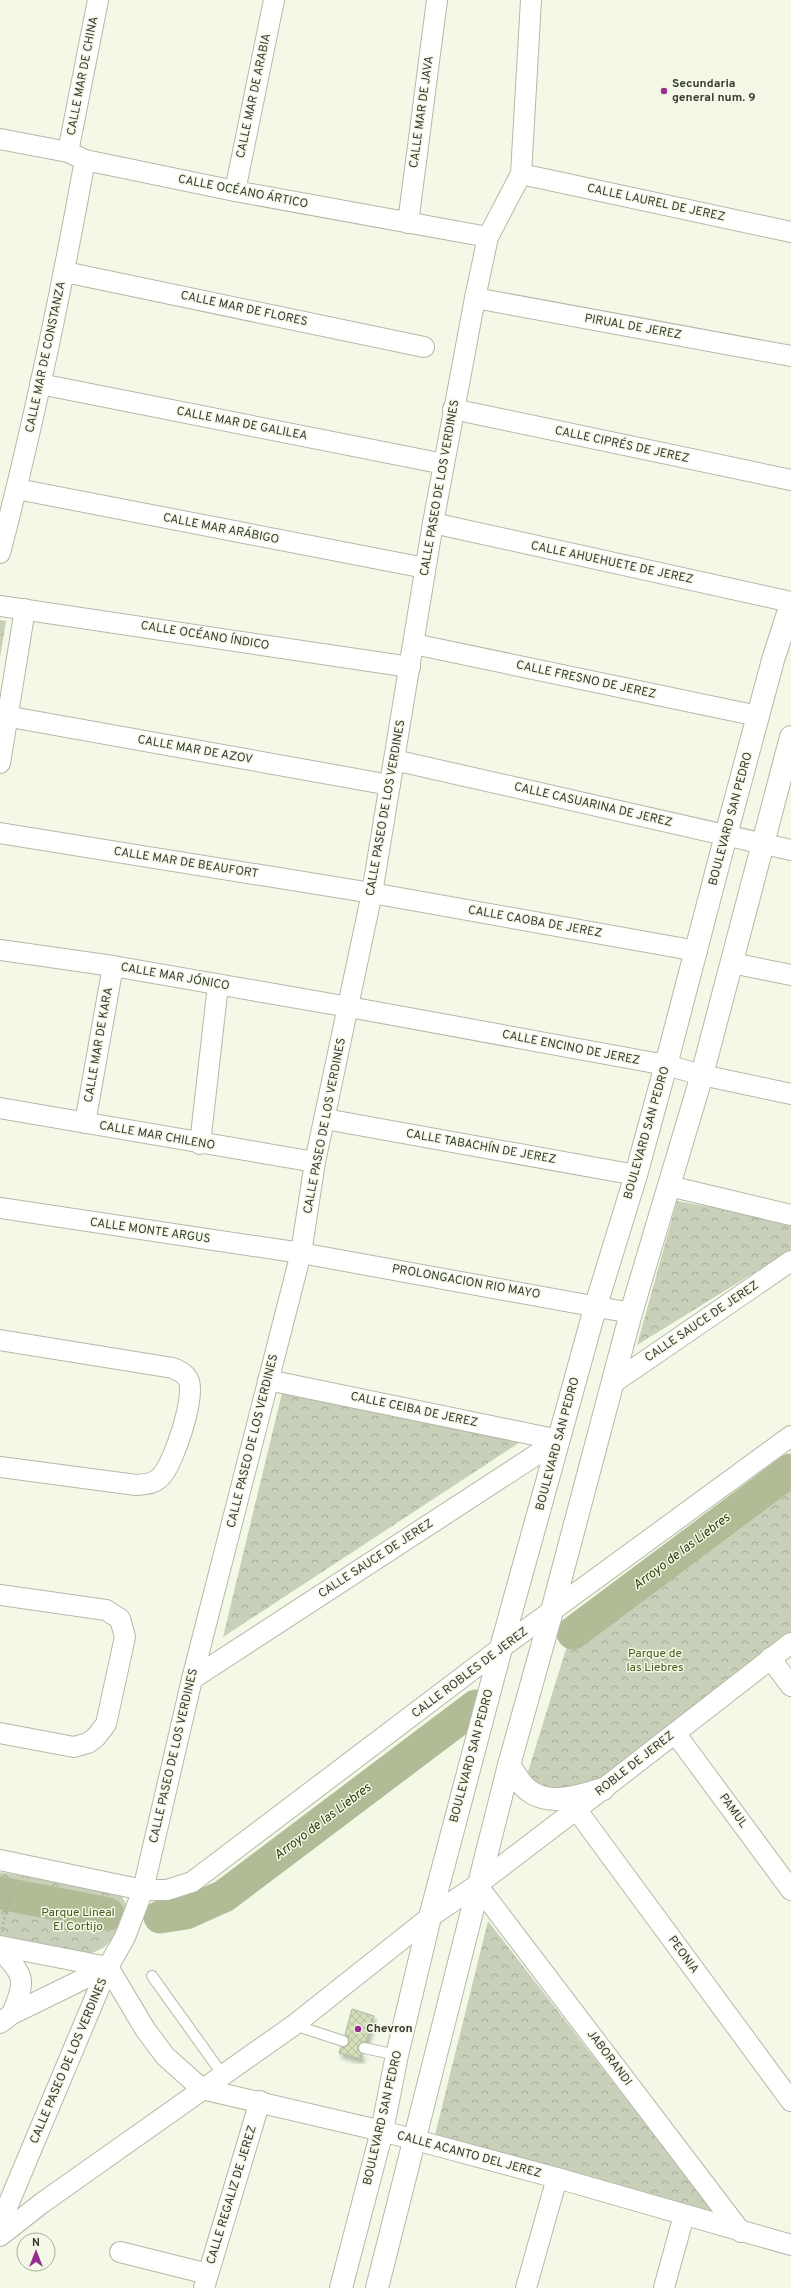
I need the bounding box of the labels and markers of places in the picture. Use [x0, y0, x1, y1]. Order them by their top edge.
place label: Secundaria general num. 9 [672, 76, 756, 106]
marker: Secundaria general num. 9 [659, 86, 669, 96]
place label: Chevron [366, 2021, 413, 2037]
marker: Chevron [353, 2024, 363, 2034]

